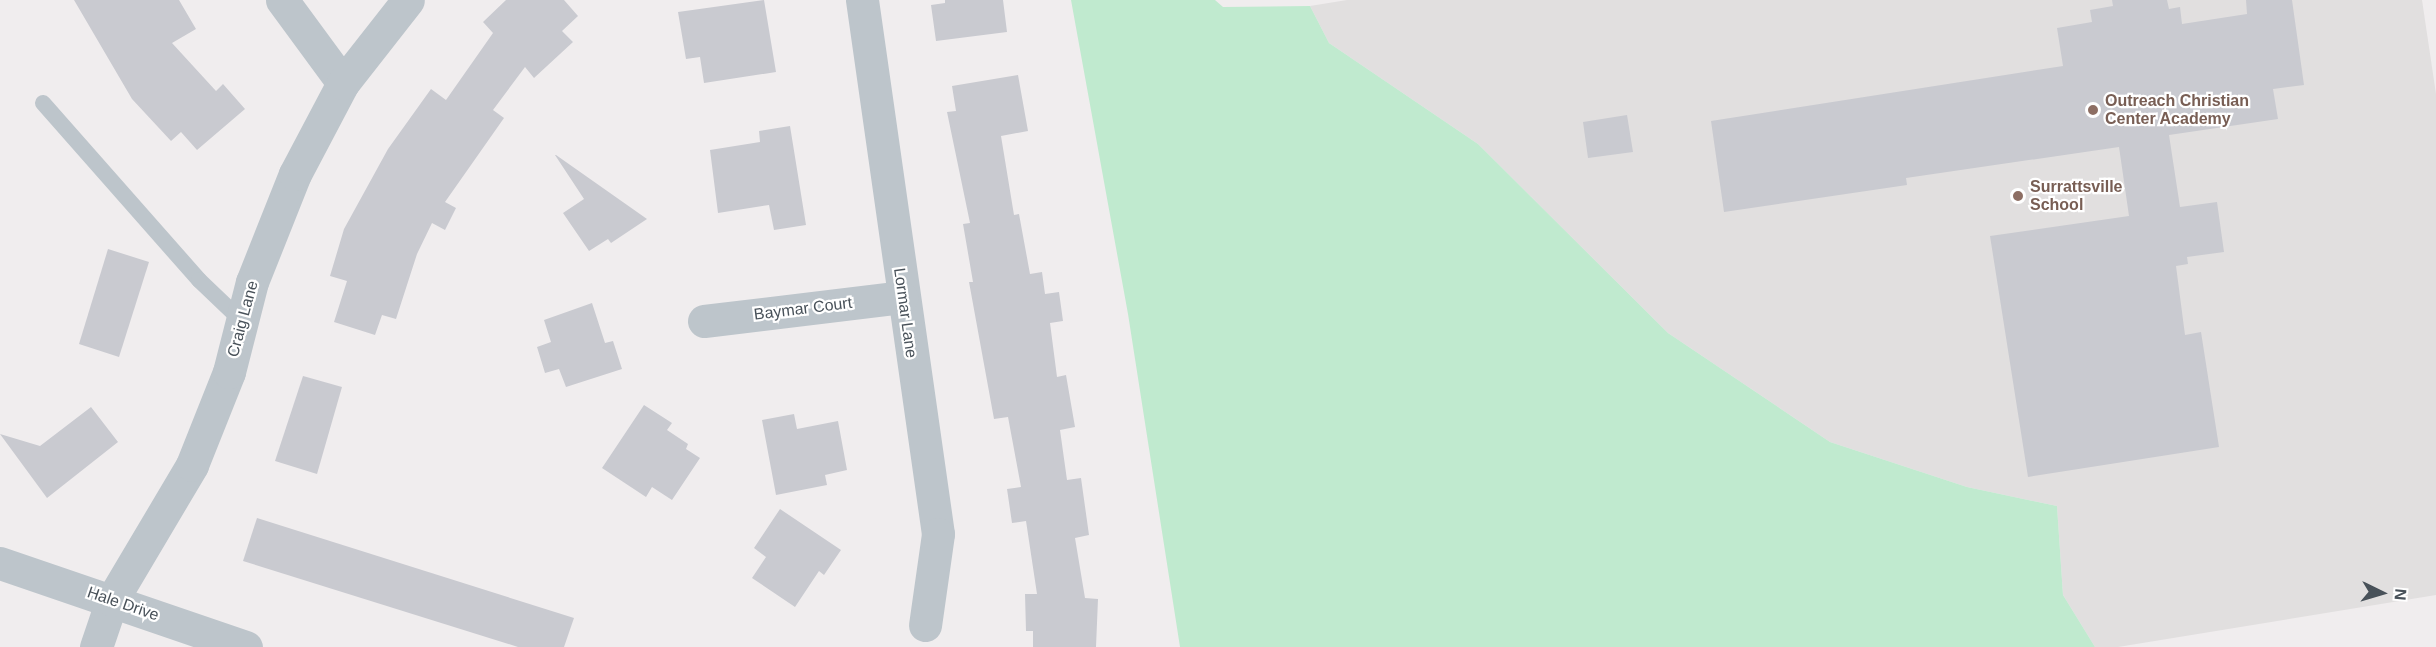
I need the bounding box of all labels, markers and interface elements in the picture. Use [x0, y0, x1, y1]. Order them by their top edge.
place label: Outreach Christian Center Academy [2105, 91, 2249, 129]
marker: Outreach Christian Center Academy [2086, 103, 2100, 117]
place label: Surrattsville School [2030, 177, 2122, 215]
marker: Surrattsville School [2011, 189, 2025, 203]
street label: Lormar Lane [889, 267, 921, 359]
street label: Craig Lane [224, 279, 262, 359]
street label: Baymar Court [753, 293, 853, 325]
north arrow [2352, 563, 2412, 623]
street label: Hale Drive [85, 583, 161, 625]
text: N [2391, 588, 2409, 601]

